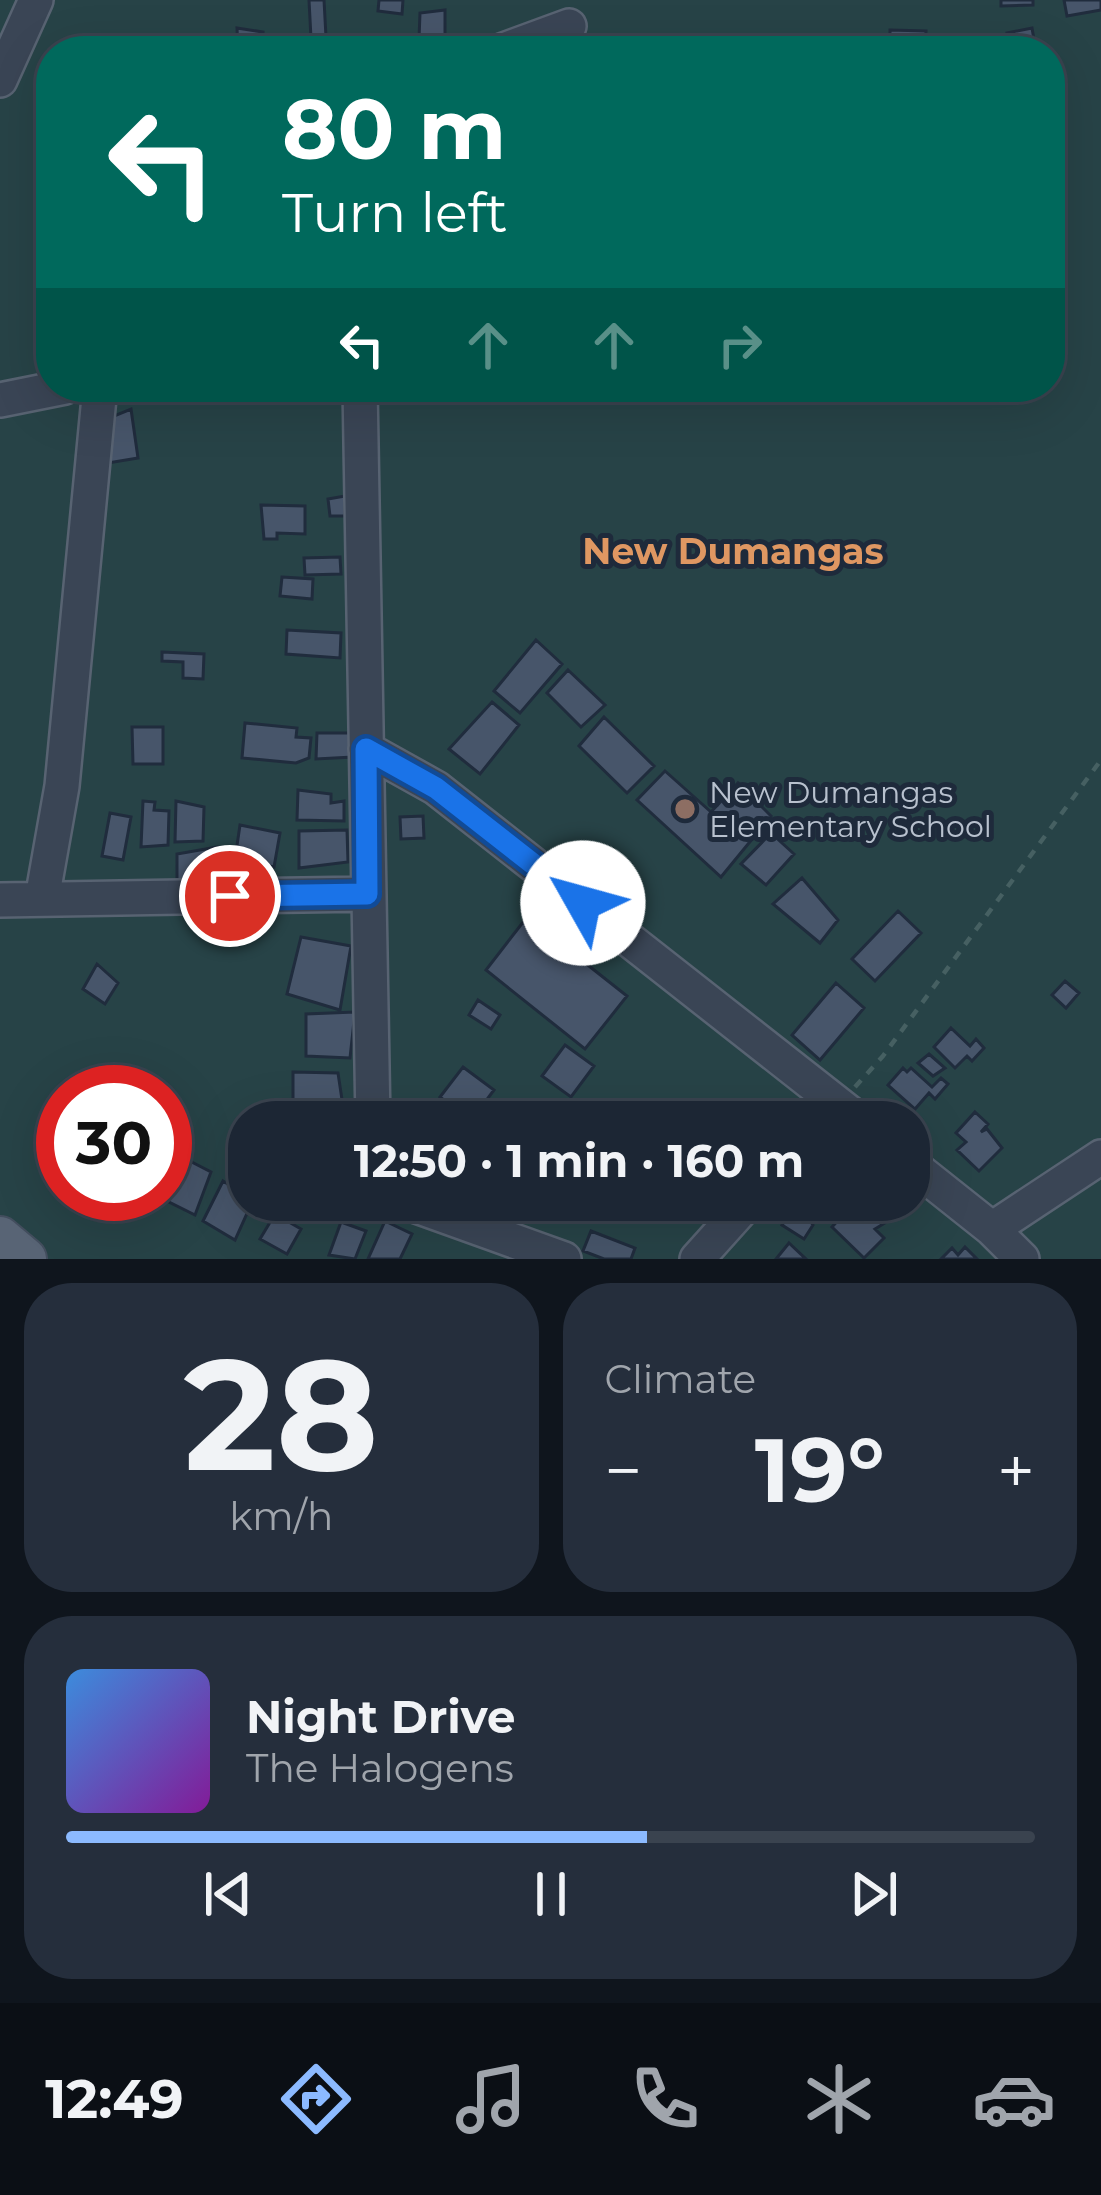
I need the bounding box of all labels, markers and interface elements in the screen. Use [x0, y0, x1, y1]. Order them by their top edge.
text: 80 m [282, 78, 506, 180]
icon: left [84, 84, 240, 240]
text: Turn left [282, 180, 508, 246]
icon: left [329, 312, 395, 378]
icon: ahead [455, 312, 521, 378]
icon: ahead [581, 312, 647, 378]
icon: right [707, 312, 773, 378]
district label: New Dumangas [582, 529, 884, 573]
place label: New Dumangas Elementary School [709, 774, 992, 845]
marker: New Dumangas Elementary School [672, 796, 698, 822]
position arrow [520, 840, 646, 966]
pin [179, 845, 281, 947]
icon: arrive [197, 863, 263, 929]
speed limit sign: 30 [36, 1065, 192, 1221]
text: 12:50 · 1 min · 160 m [354, 1133, 804, 1188]
text: 28 [184, 1319, 379, 1509]
text: Climate [605, 1355, 756, 1403]
text: 19° [755, 1415, 885, 1525]
text: − [605, 1430, 642, 1511]
text: + [997, 1430, 1035, 1511]
text: km/h [229, 1492, 333, 1540]
text: Night Drive [246, 1689, 515, 1744]
text: The Halogens [246, 1744, 514, 1792]
icon: previous [195, 1861, 261, 1927]
icon: pause [518, 1861, 584, 1927]
icon: next [841, 1861, 907, 1927]
icon: directions [274, 2057, 358, 2141]
icon: music [449, 2057, 533, 2141]
icon: phone [623, 2057, 707, 2141]
icon: climate [797, 2057, 881, 2141]
icon: car [972, 2057, 1056, 2141]
text: 12:49 [45, 2066, 184, 2132]

